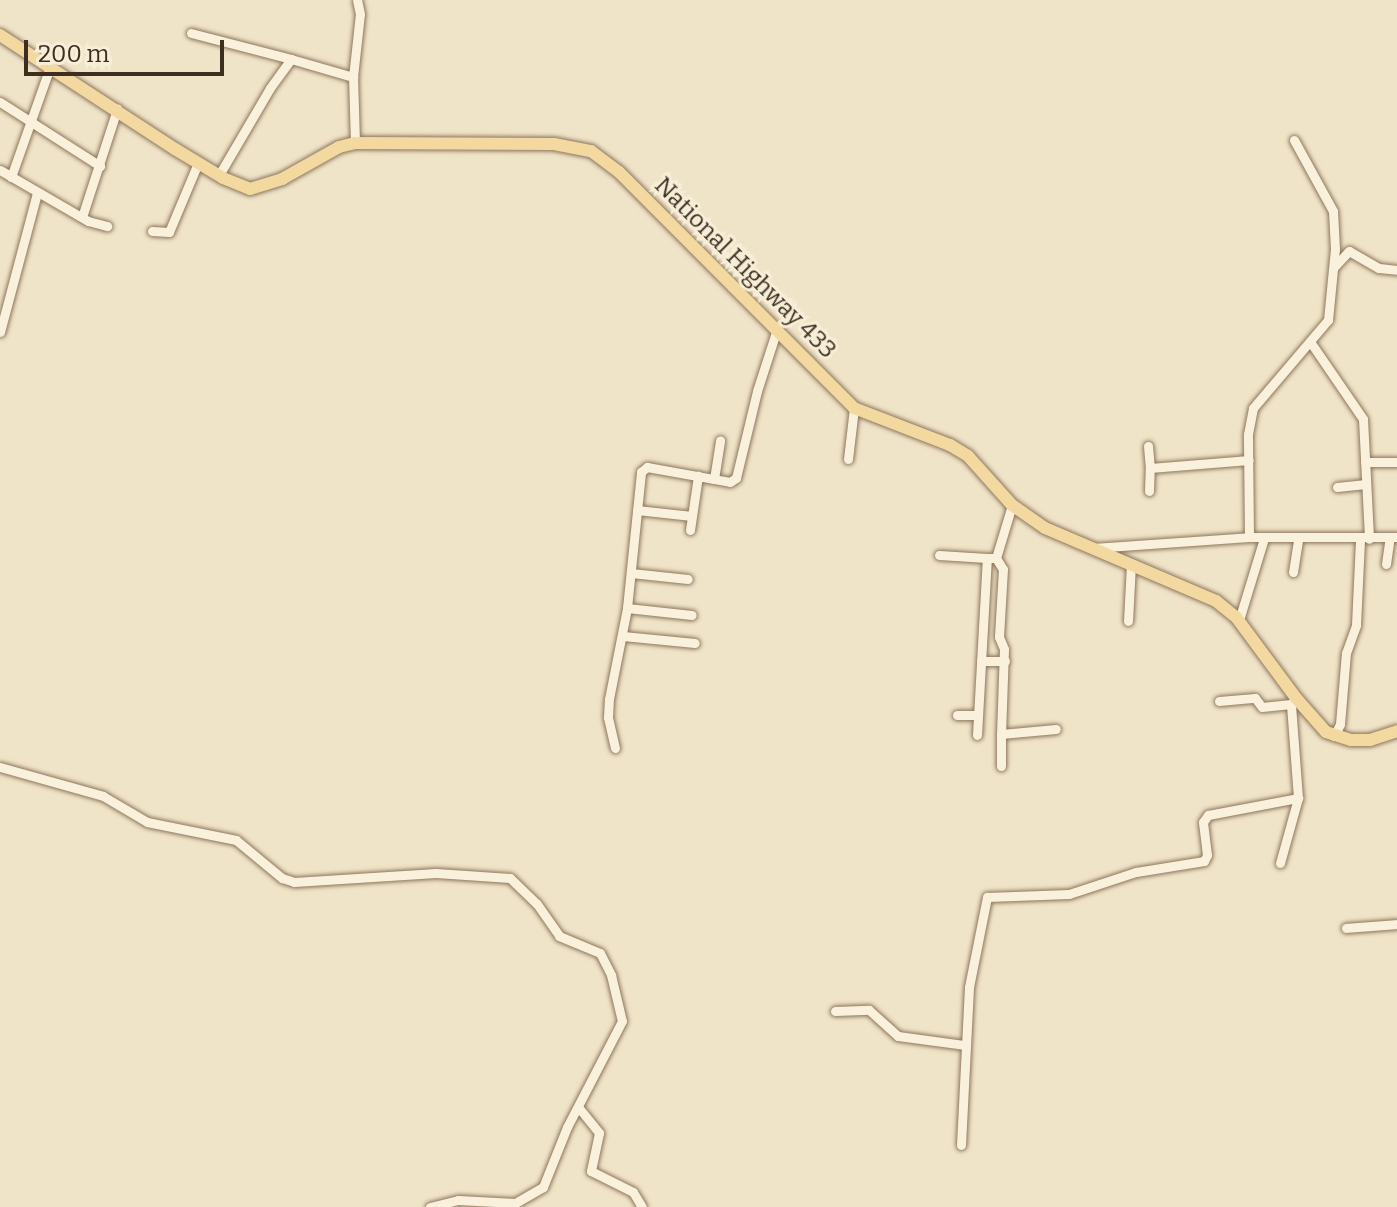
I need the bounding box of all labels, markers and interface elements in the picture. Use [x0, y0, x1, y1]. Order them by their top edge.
scale bar [28, 24, 228, 74]
text: 200 m [38, 40, 110, 68]
street label: National Highway 433 [648, 171, 842, 365]

